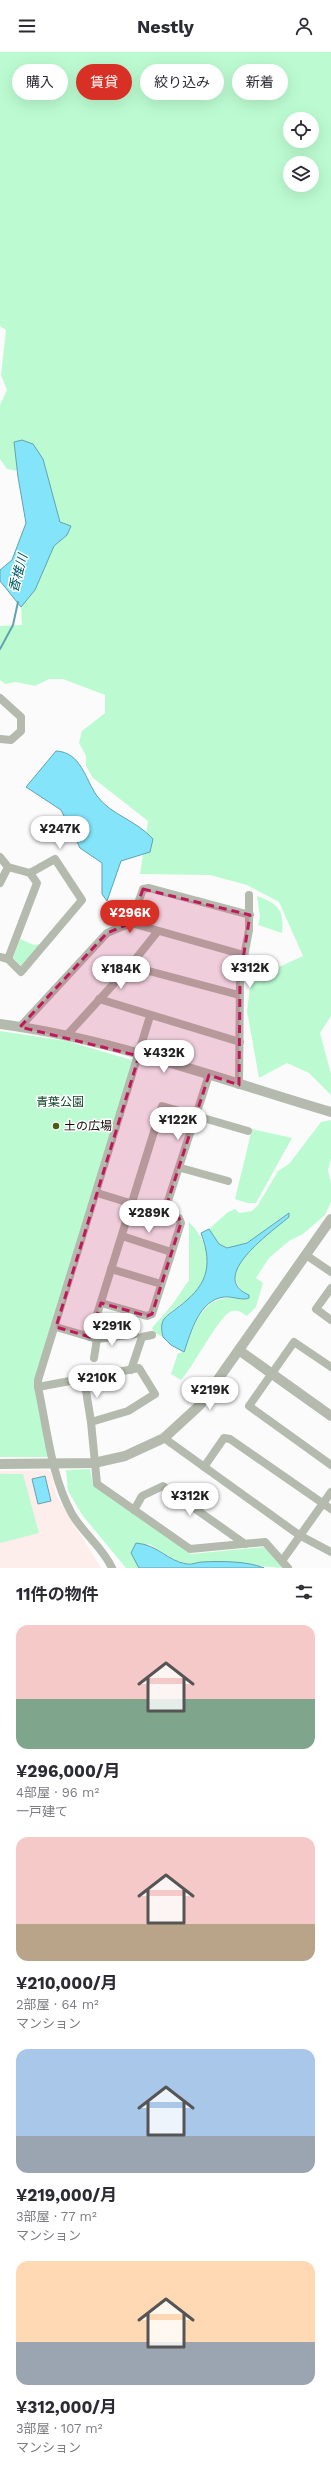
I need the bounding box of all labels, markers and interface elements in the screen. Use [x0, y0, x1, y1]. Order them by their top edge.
icon: menu [16, 15, 38, 37]
icon: person [293, 15, 315, 37]
text: Nestly [137, 16, 194, 37]
chip: 購入 [12, 64, 68, 100]
chip: 賃貸 [76, 64, 132, 100]
chip: 絞り込み [140, 64, 224, 100]
chip: 新着 [232, 64, 288, 100]
map controls [283, 112, 319, 192]
button: locate [283, 112, 319, 148]
button: layers [283, 156, 319, 192]
water label: 香椎川 [6, 550, 31, 594]
pin: ¥247K [32, 816, 88, 850]
text: ¥247K [40, 821, 80, 836]
pin: ¥296K [102, 900, 158, 934]
text: ¥296K [109, 905, 151, 920]
pin: ¥312K [222, 955, 278, 989]
pin: ¥184K [93, 956, 149, 990]
text: ¥312K [231, 960, 269, 975]
text: ¥184K [101, 961, 141, 976]
pin: ¥432K [136, 1040, 192, 1074]
text: ¥432K [143, 1045, 185, 1060]
park label: 青葉公園 [36, 1095, 84, 1109]
pin: ¥122K [150, 1107, 206, 1141]
text: ¥122K [159, 1112, 197, 1127]
place label: 土の広場 [64, 1119, 112, 1133]
marker: 土の広場 [51, 1121, 61, 1131]
pin: ¥289K [121, 1200, 177, 1234]
text: ¥289K [128, 1205, 170, 1220]
pin: ¥291K [84, 1313, 140, 1347]
text: ¥291K [92, 1318, 132, 1333]
pin: ¥210K [69, 1365, 125, 1399]
text: ¥210K [77, 1370, 117, 1385]
pin: ¥219K [182, 1377, 238, 1411]
text: ¥219K [190, 1382, 230, 1397]
pin: ¥312K [162, 1483, 218, 1517]
text: ¥312K [171, 1488, 209, 1503]
icon: filters [293, 1581, 315, 1603]
text: 11件の物件 [16, 1584, 99, 1604]
icon: home [130, 1651, 202, 1723]
text: ¥296,000/月 [16, 1761, 121, 1781]
text: 4部屋 · 96 m² [16, 1785, 99, 1800]
text: 一戸建て [16, 1804, 68, 1819]
icon: home [130, 1863, 202, 1935]
text: ¥210,000/月 [16, 1973, 118, 1993]
text: 2部屋 · 64 m² [16, 1997, 99, 2012]
text: マンション [16, 2016, 81, 2031]
icon: home [130, 2075, 202, 2147]
text: ¥219,000/月 [16, 2185, 117, 2205]
text: 3部屋 · 77 m² [16, 2209, 97, 2224]
text: マンション [16, 2228, 81, 2243]
icon: home [130, 2287, 202, 2359]
text: ¥312,000/月 [16, 2397, 117, 2417]
text: 3部屋 · 107 m² [16, 2421, 103, 2436]
text: マンション [16, 2440, 81, 2455]

